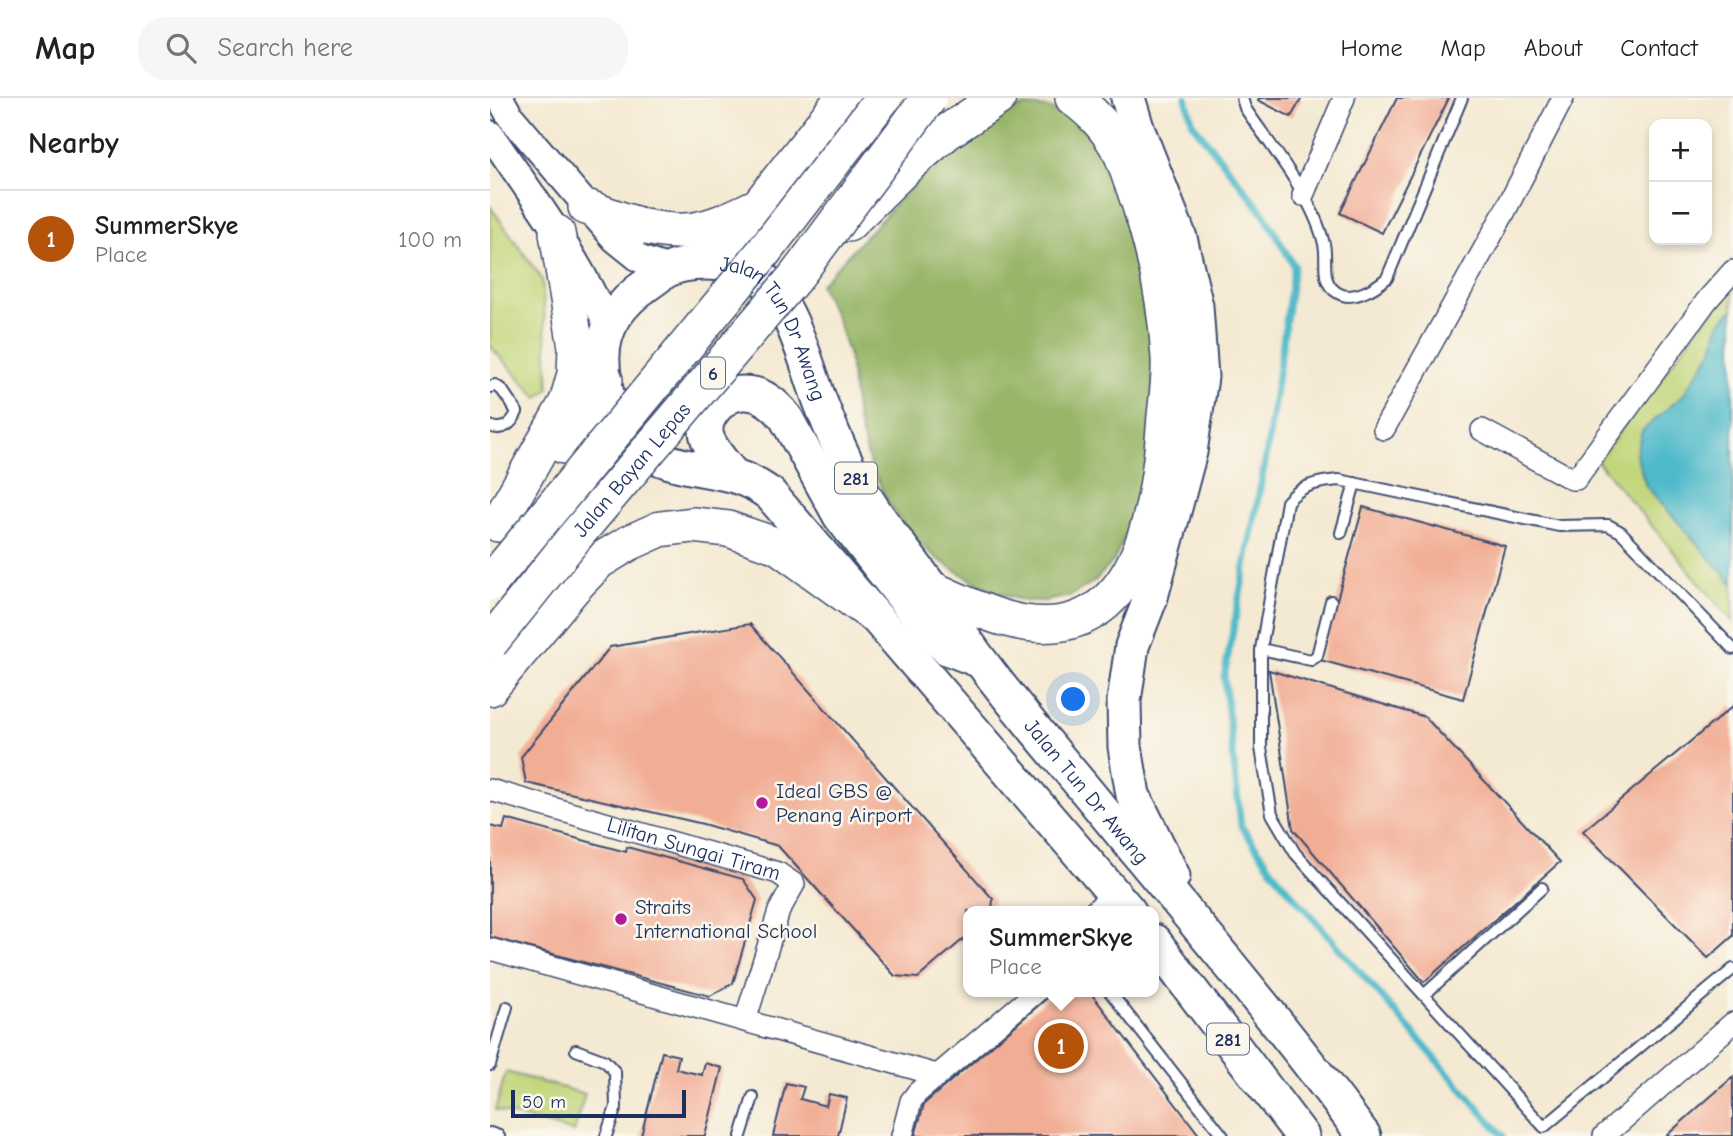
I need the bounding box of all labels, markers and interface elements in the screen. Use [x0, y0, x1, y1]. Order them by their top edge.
search box [138, 17, 628, 80]
text: Map [35, 29, 96, 67]
icon: search [162, 29, 200, 67]
text: Search here [218, 33, 353, 63]
text: Home [1341, 34, 1402, 62]
text: Map [1440, 34, 1486, 62]
text: About [1524, 34, 1582, 62]
text: Contact [1620, 34, 1698, 62]
map controls [1649, 119, 1712, 245]
button: + [1649, 119, 1712, 182]
text: Nearby [28, 126, 119, 161]
button: − [1649, 182, 1712, 245]
text: SummerSkye [95, 211, 238, 241]
text: 1 [46, 226, 56, 253]
text: 100 m [398, 226, 462, 253]
text: Place [95, 241, 147, 268]
street label: Jalan Tun Dr Awang [719, 252, 831, 404]
road number: 6 [701, 358, 725, 388]
street label: Jalan Bayan Lepas [568, 398, 696, 542]
road number: 281 [835, 462, 877, 494]
your location [1056, 682, 1090, 716]
street label: Jalan Tun Dr Awang [1019, 714, 1154, 869]
place label: Ideal GBS @ Penang Airport [776, 779, 913, 827]
marker: Ideal GBS @ Penang Airport [754, 795, 770, 811]
street label: Lilitan Sungai Tiram [604, 812, 783, 885]
place label: Straits International School [635, 895, 817, 943]
popup [963, 906, 1159, 997]
marker: Straits International School [613, 911, 629, 927]
text: SummerSkye [989, 923, 1133, 953]
text: Place [989, 953, 1042, 980]
pin: 1 [1038, 1020, 1084, 1072]
road number: 281 [1207, 1023, 1249, 1054]
scale bar [511, 1087, 686, 1119]
text: 50 m [522, 1091, 566, 1113]

